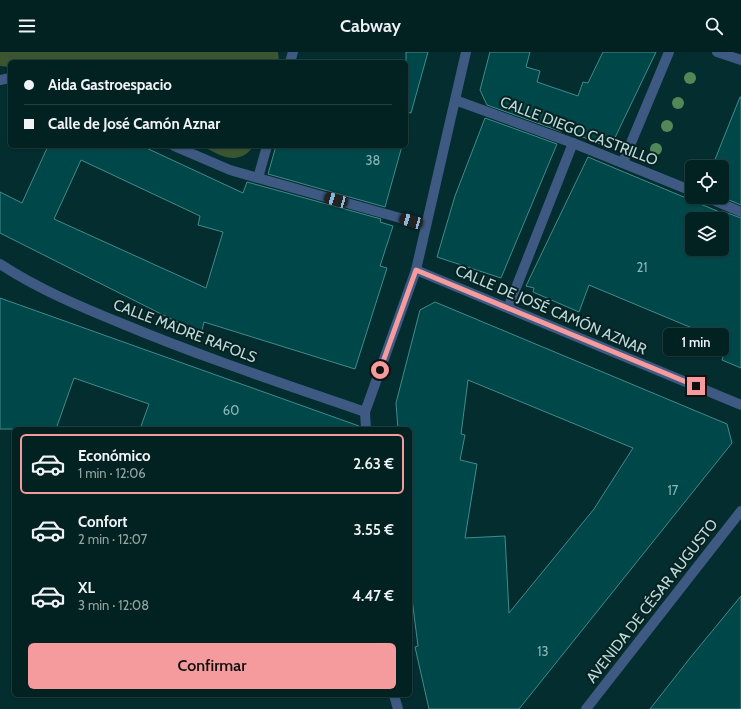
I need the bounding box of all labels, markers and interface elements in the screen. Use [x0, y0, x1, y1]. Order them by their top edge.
icon: menu [16, 15, 38, 37]
text: Cabway [340, 15, 401, 37]
icon: search [703, 15, 725, 37]
text: Aida Gastroespacio [48, 76, 172, 94]
street label: CALLE DIEGO CASTRILLO [498, 93, 660, 169]
text: Calle de José Camón Aznar [48, 115, 220, 133]
house number: 38 [366, 152, 381, 168]
map controls [685, 160, 729, 256]
button: locate [685, 160, 729, 204]
car [323, 191, 349, 209]
car [398, 212, 424, 230]
button: layers [685, 212, 729, 256]
house number: 21 [636, 259, 648, 275]
street label: CALLE DE JOSÉ CAMÓN AZNAR [453, 261, 650, 359]
street label: CALLE MADRE RAFOLS [111, 295, 259, 367]
callout: 1 min [663, 328, 729, 356]
text: 1 min [681, 334, 711, 350]
route start [371, 361, 389, 379]
route end [687, 377, 705, 395]
house number: 60 [223, 402, 239, 418]
icon: car [30, 446, 66, 482]
text: Económico [78, 447, 150, 465]
text: 2.63 € [353, 455, 394, 473]
text: 1 min · 12:06 [78, 465, 146, 481]
house number: 17 [668, 482, 679, 498]
icon: car [30, 512, 66, 548]
text: Confort [78, 513, 127, 531]
street label: AVENIDA DE CÉSAR AUGUSTO [582, 515, 722, 687]
text: 3.55 € [353, 521, 394, 539]
text: 2 min · 12:07 [78, 531, 147, 547]
icon: car [30, 578, 66, 614]
text: XL [78, 579, 95, 597]
text: 4.47 € [352, 587, 394, 605]
text: 3 min · 12:08 [78, 597, 149, 613]
button: Confirmar [28, 643, 396, 689]
house number: 13 [537, 643, 549, 659]

